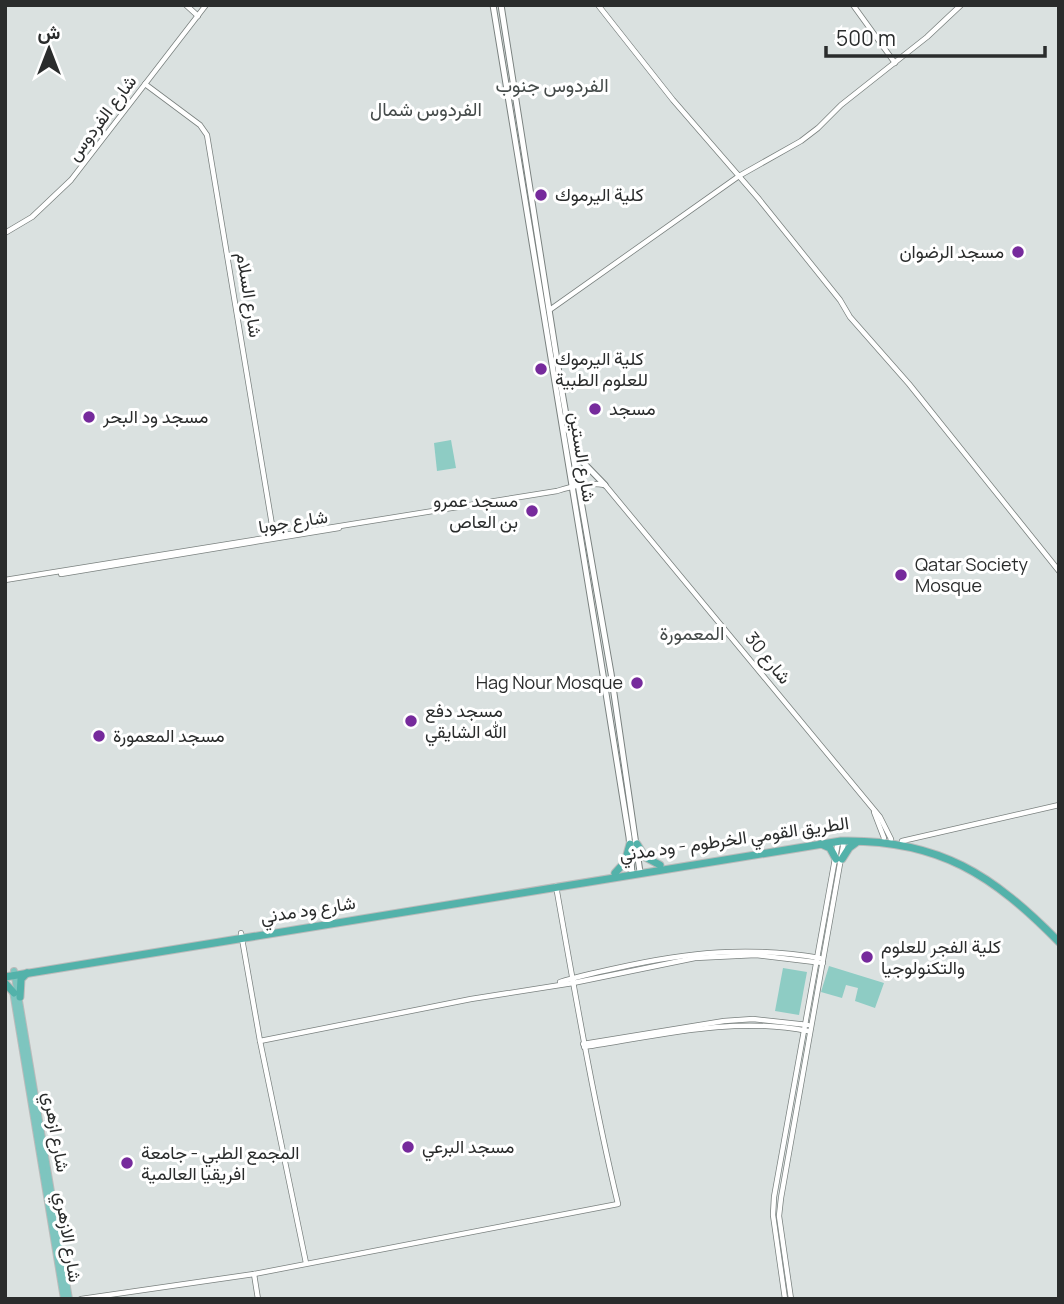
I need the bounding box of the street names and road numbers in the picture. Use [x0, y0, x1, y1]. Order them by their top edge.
street label: شارع الفردوس [61, 70, 142, 166]
street label: شارع السلام [230, 251, 269, 339]
street label: شارع الستين [563, 410, 602, 504]
street label: شارع جوبا [256, 504, 329, 539]
street label: شارع 30 [740, 626, 797, 689]
street label: الطريق القومي الخرطوم - ود مدني [617, 810, 851, 870]
street label: شارع ود مدني [259, 890, 358, 932]
street label: شارع ازهري [34, 1090, 76, 1174]
street label: شارع الازهري [46, 1190, 88, 1284]

